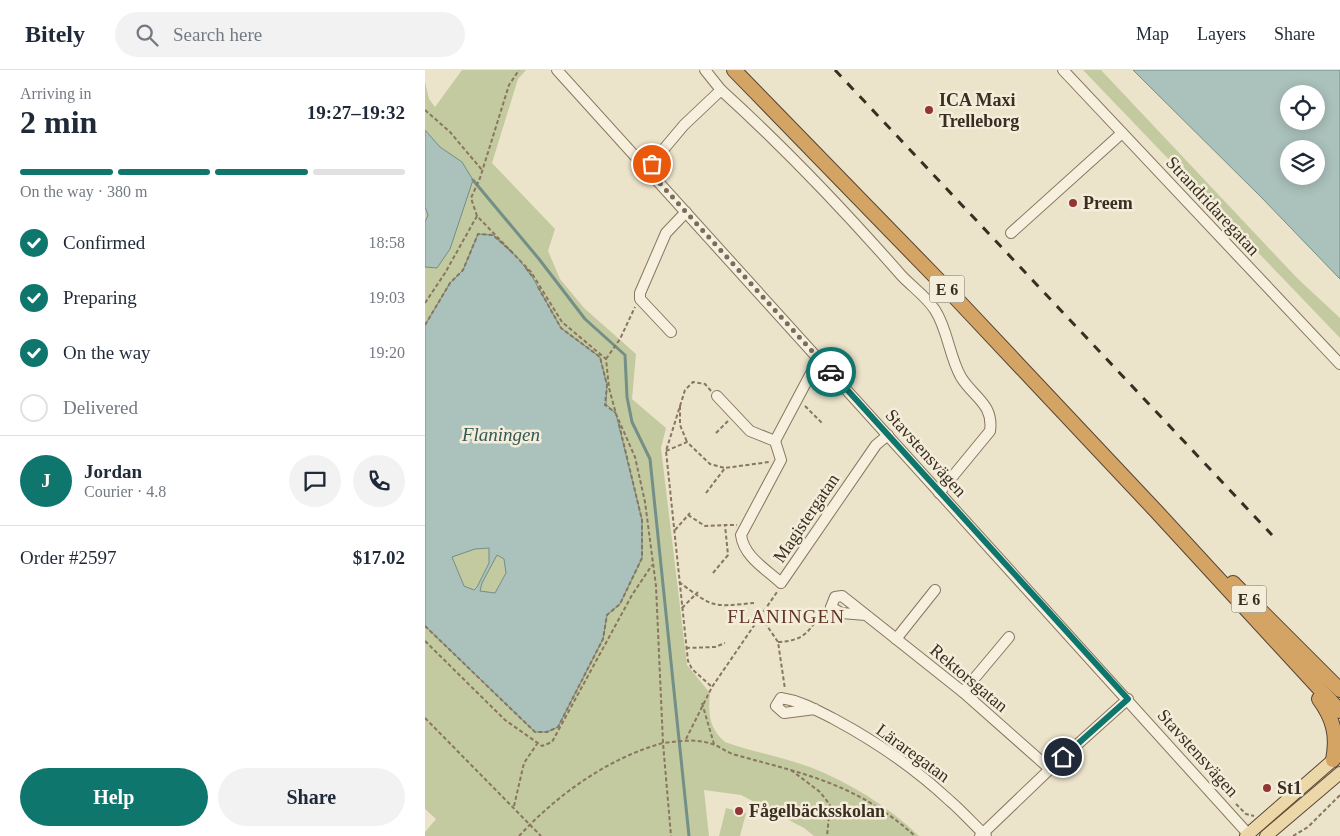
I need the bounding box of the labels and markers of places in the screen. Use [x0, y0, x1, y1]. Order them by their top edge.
place label: ICA Maxi Trelleborg [939, 90, 1019, 131]
marker: ICA Maxi Trelleborg [923, 104, 935, 116]
pin [631, 143, 673, 185]
place label: Preem [1083, 193, 1133, 213]
marker: Preem [1067, 197, 1079, 209]
pin [1042, 736, 1084, 778]
place label: St1 [1277, 778, 1302, 798]
marker: St1 [1261, 782, 1273, 794]
place label: Fågelbäcksskolan [749, 801, 885, 821]
marker: Fågelbäcksskolan [733, 805, 745, 817]

